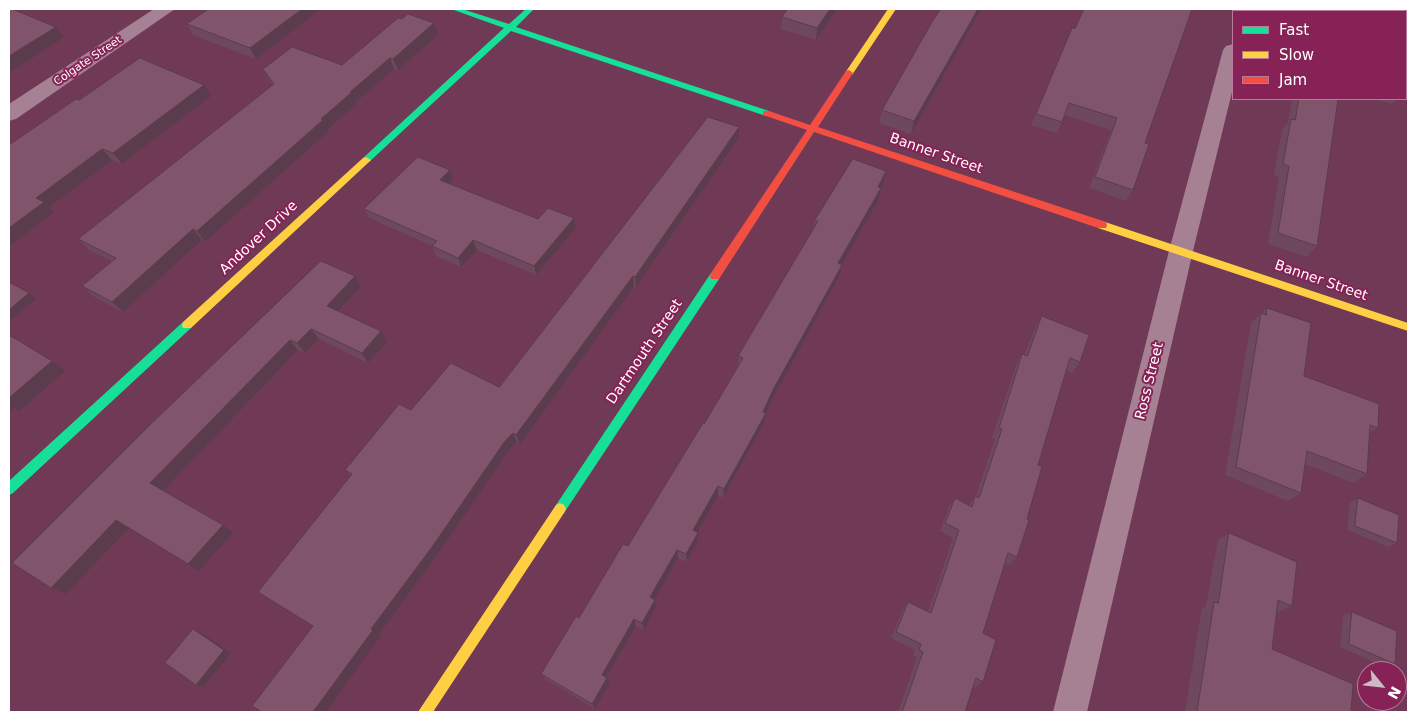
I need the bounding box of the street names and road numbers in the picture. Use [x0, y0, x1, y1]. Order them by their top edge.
street label: Colgate Street [51, 33, 125, 89]
street label: Banner Street [887, 130, 985, 178]
street label: Andover Drive [217, 198, 301, 278]
street label: Banner Street [1272, 257, 1370, 305]
street label: Dartmouth Street [604, 296, 686, 408]
street label: Ross Street [1132, 341, 1168, 421]

